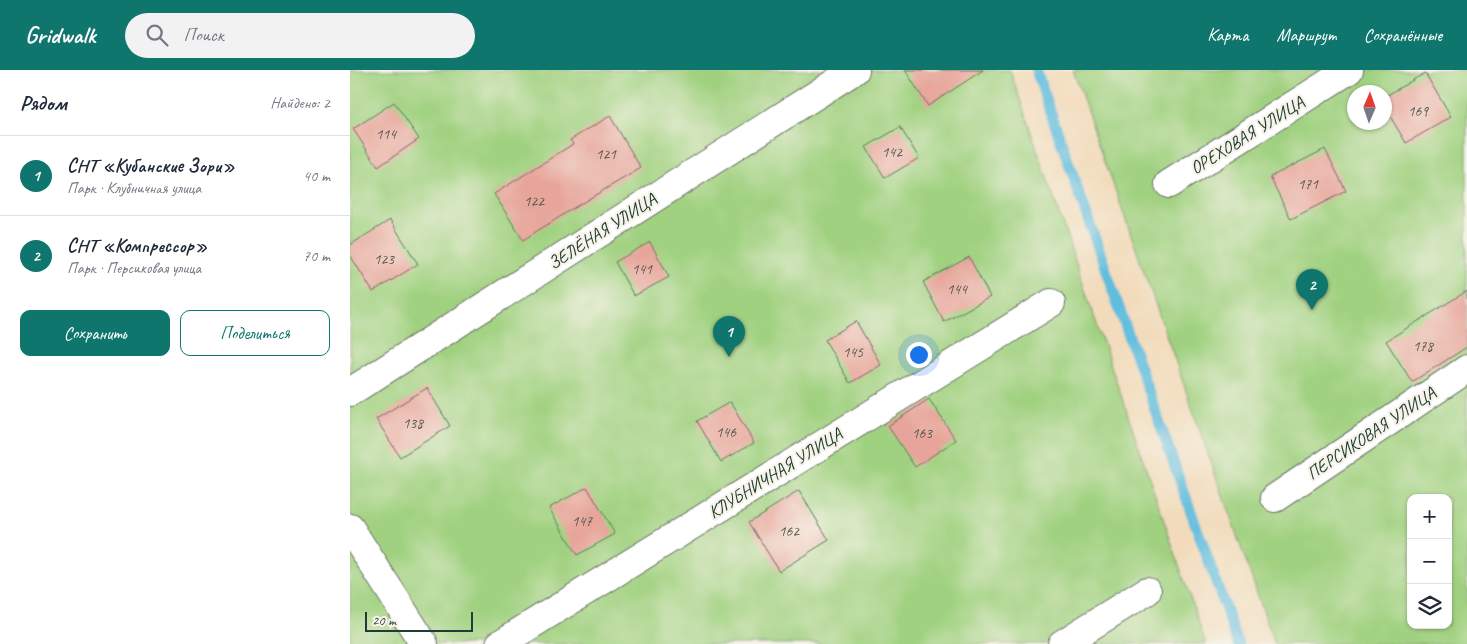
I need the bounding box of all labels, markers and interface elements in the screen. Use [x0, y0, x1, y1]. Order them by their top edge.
search box [125, 13, 475, 58]
text: Gridwalk [25, 20, 95, 50]
icon: search [143, 21, 171, 49]
text: Поиск [183, 23, 224, 47]
text: Карта [1207, 24, 1248, 46]
text: Маршрут [1276, 24, 1336, 46]
text: Сохранённые [1364, 24, 1442, 46]
north arrow [1347, 85, 1392, 130]
text: Рядом [20, 90, 67, 116]
street label: ОРЕХОВАЯ УЛИЦА [1186, 91, 1309, 179]
text: Найдено: 2 [270, 93, 330, 113]
house number: 169 [1408, 102, 1429, 121]
house number: 114 [376, 125, 397, 144]
house number: 142 [882, 143, 903, 162]
house number: 121 [596, 145, 617, 164]
text: СНТ «Кубанские Зори» [67, 154, 235, 178]
text: 1 [32, 166, 40, 186]
text: 40 m [303, 166, 330, 186]
house number: 171 [1298, 175, 1319, 194]
text: Парк · Клубничная улица [67, 178, 201, 198]
street label: ЗЕЛЁНАЯ УЛИЦА [544, 187, 661, 274]
house number: 122 [524, 192, 545, 211]
text: СНТ «Компрессор» [67, 234, 207, 258]
text: 2 [32, 246, 40, 266]
text: 70 m [303, 246, 330, 266]
house number: 123 [374, 250, 395, 269]
text: Парк · Персиковая улица [67, 258, 201, 278]
house number: 141 [632, 260, 653, 279]
pin: 2 [1296, 269, 1328, 310]
house number: 144 [947, 280, 968, 299]
button: Сохранить [20, 310, 170, 356]
button: Поделиться [180, 310, 330, 356]
pin: 1 [713, 316, 745, 357]
house number: 178 [1413, 337, 1434, 356]
your location [906, 342, 932, 368]
house number: 145 [843, 343, 864, 362]
street label: ПЕРСИКОВАЯ УЛИЦА [1302, 381, 1440, 484]
house number: 138 [403, 414, 424, 433]
street label: КЛУБНИЧНАЯ УЛИЦА [704, 422, 847, 523]
house number: 146 [716, 423, 737, 442]
house number: 163 [912, 424, 933, 443]
map controls [1407, 494, 1452, 629]
button: + [1407, 494, 1452, 539]
house number: 147 [572, 512, 593, 531]
house number: 162 [779, 522, 800, 541]
button: − [1407, 539, 1452, 584]
button: layers [1407, 584, 1452, 629]
scale bar [365, 609, 472, 632]
text: 20 m [372, 612, 396, 629]

